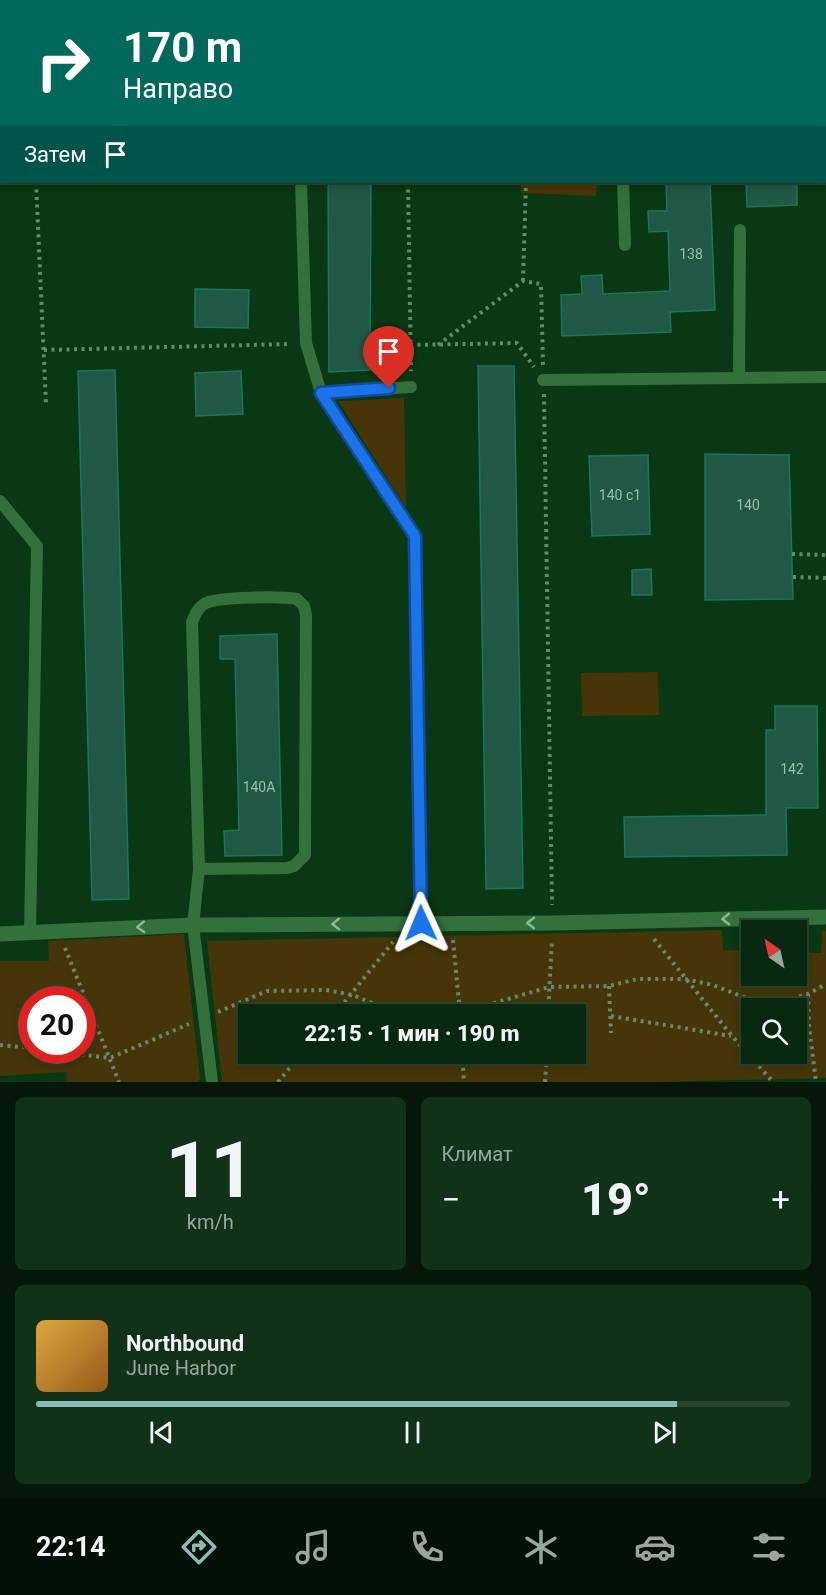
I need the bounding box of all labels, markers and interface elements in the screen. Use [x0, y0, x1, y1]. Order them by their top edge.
text: 170 m [123, 23, 242, 72]
icon: right [24, 24, 102, 102]
text: Направо [123, 73, 233, 105]
icon: arrive [99, 138, 132, 171]
text: Затем [24, 142, 87, 167]
house number: 138 [679, 246, 703, 262]
pin [363, 326, 414, 388]
icon: arrive [372, 335, 405, 368]
house number: 140 с1 [599, 487, 641, 503]
house number: 140 [736, 497, 760, 513]
house number: 142 [780, 761, 804, 777]
house number: 140А [243, 779, 275, 795]
position arrow [389, 891, 453, 955]
one-way arrow [721, 913, 730, 926]
one-way arrow [331, 917, 340, 930]
one-way arrow [526, 917, 535, 929]
north arrow [741, 920, 807, 986]
map controls [741, 920, 807, 1064]
one-way arrow [136, 921, 145, 934]
speed limit sign: 20 [18, 986, 96, 1064]
button: search [741, 998, 807, 1064]
text: 22:15 · 1 мин · 190 m [304, 1021, 520, 1046]
text: 11 [165, 1125, 255, 1216]
text: Климат [442, 1142, 513, 1166]
text: 19° [581, 1173, 651, 1226]
text: − [442, 1180, 460, 1219]
text: + [771, 1180, 790, 1219]
text: km/h [187, 1210, 234, 1234]
text: Northbound [126, 1331, 244, 1356]
text: June Harbor [126, 1356, 236, 1380]
icon: previous [145, 1416, 178, 1449]
icon: pause [396, 1416, 429, 1449]
icon: next [648, 1416, 681, 1449]
icon: directions [178, 1526, 220, 1568]
icon: music [292, 1526, 334, 1568]
icon: phone [406, 1526, 448, 1568]
icon: climate [520, 1526, 562, 1568]
icon: car [634, 1526, 676, 1568]
icon: filters [748, 1526, 790, 1568]
text: 22:14 [36, 1531, 106, 1563]

